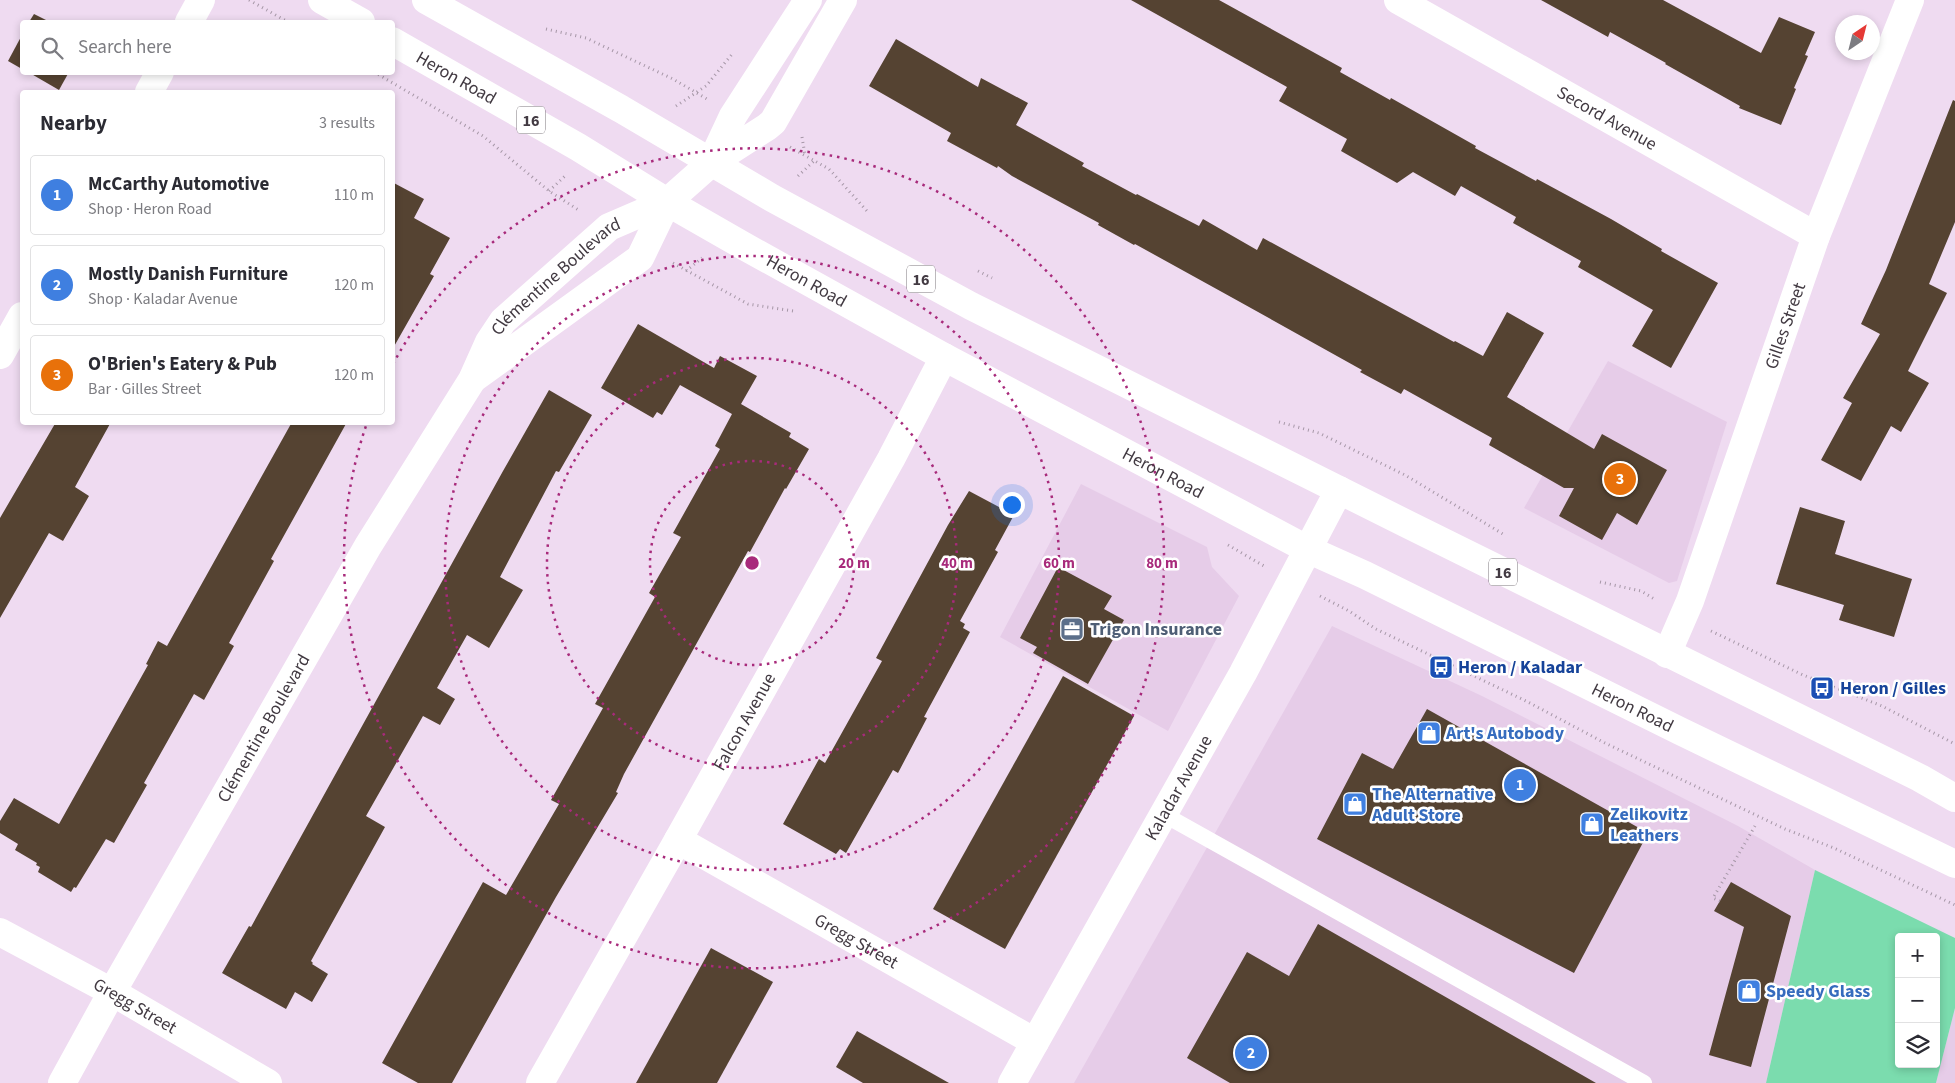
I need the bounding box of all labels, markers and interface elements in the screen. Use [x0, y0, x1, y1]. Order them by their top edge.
north arrow [1835, 15, 1880, 60]
search box [20, 20, 395, 75]
icon: search [38, 34, 66, 62]
text: Search here [78, 34, 172, 61]
street label: Heron Road [411, 45, 501, 111]
street label: Secord Avenue [1552, 80, 1661, 157]
road number: 16 [517, 106, 545, 134]
text: Nearby [40, 108, 107, 138]
text: 3 results [319, 112, 375, 134]
text: McCarthy Automotive [88, 171, 269, 198]
text: 1 [53, 184, 61, 206]
text: 110 m [334, 184, 374, 206]
text: Shop · Heron Road [88, 198, 212, 220]
street label: Clémentine Boulevard [485, 212, 624, 340]
street label: Heron Road [762, 249, 851, 314]
text: Mostly Danish Furniture [88, 261, 288, 288]
road number: 16 [907, 266, 935, 292]
text: 2 [53, 274, 61, 296]
text: 120 m [334, 274, 374, 296]
street label: Gilles Street [1759, 279, 1812, 372]
text: Shop · Kaladar Avenue [88, 288, 238, 310]
text: O'Brien's Eatery & Pub [88, 351, 277, 378]
text: 3 [53, 364, 61, 386]
text: 120 m [334, 364, 374, 386]
text: Bar · Gilles Street [88, 378, 201, 400]
street label: Heron Road [1118, 442, 1208, 505]
pin: 3 [1604, 460, 1636, 498]
your location [999, 492, 1025, 518]
text: 20 m [838, 553, 870, 574]
text: 40 m [941, 553, 973, 574]
text: 60 m [1043, 553, 1075, 574]
text: 80 m [1146, 553, 1178, 574]
centre of rings [743, 554, 761, 572]
road number: 16 [1489, 558, 1517, 586]
office icon: Trigon Insurance [1059, 616, 1085, 642]
place label: Trigon Insurance [1090, 617, 1222, 642]
street label: Clémentine Boulevard [211, 650, 316, 807]
bus stop icon: Heron / Kaladar [1428, 654, 1454, 680]
place label: Heron / Kaladar [1458, 655, 1583, 680]
street label: Falcon Avenue [707, 668, 782, 775]
bus stop icon: Heron / Gilles [1809, 675, 1835, 701]
place label: Heron / Gilles [1840, 676, 1946, 701]
street label: Heron Road [1587, 677, 1678, 739]
shop icon: Art's Autobody [1416, 720, 1442, 746]
place label: Art's Autobody [1445, 721, 1565, 746]
street label: Kaladar Avenue [1139, 730, 1219, 845]
pin: 1 [1504, 766, 1536, 804]
place label: The Alternative Adult Store [1371, 782, 1494, 828]
shop icon: The Alternative Adult Store [1342, 791, 1368, 817]
place label: Zelikovitz Leathers [1610, 802, 1688, 848]
shop icon: Zelikovitz Leathers [1579, 811, 1605, 837]
street label: Gregg Street [810, 908, 903, 975]
map controls [1895, 933, 1940, 1068]
button: + [1895, 933, 1940, 978]
street label: Gregg Street [89, 972, 181, 1040]
shop icon: Speedy Glass [1736, 978, 1762, 1004]
button: − [1895, 978, 1940, 1023]
place label: Speedy Glass [1766, 979, 1870, 1004]
button: layers [1895, 1023, 1940, 1068]
pin: 2 [1235, 1034, 1267, 1072]

